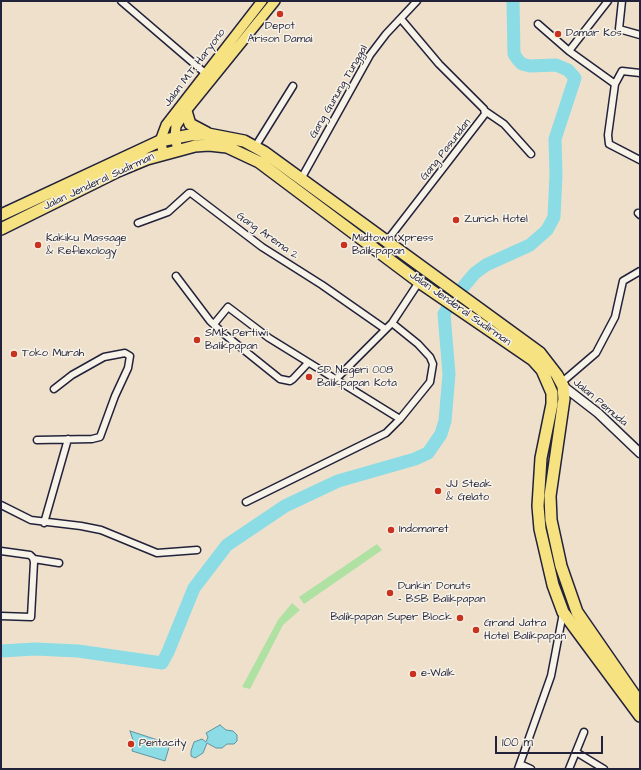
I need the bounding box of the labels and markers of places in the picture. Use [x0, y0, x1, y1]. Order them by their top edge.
marker: Depot Arison Damai [275, 9, 285, 19]
place label: Depot Arison Damai [248, 20, 312, 46]
place label: Damar Kos [566, 27, 622, 41]
marker: Damar Kos [553, 29, 563, 39]
place label: Zurich Hotel [464, 213, 528, 227]
marker: Zurich Hotel [451, 215, 461, 225]
place label: Kakiku Massage & Reflexology [46, 232, 126, 258]
place label: Midtown Xpress Balikpapan [352, 232, 434, 258]
marker: Kakiku Massage & Reflexology [33, 240, 43, 250]
marker: Midtown Xpress Balikpapan [339, 240, 349, 250]
place label: SMK Pertiwi Balikpapan [205, 327, 268, 353]
marker: SMK Pertiwi Balikpapan [192, 335, 202, 345]
place label: Toko Murah [22, 347, 84, 361]
marker: Toko Murah [9, 349, 19, 359]
place label: SD Negeri 008 Balikpapan Kota [317, 364, 397, 390]
marker: SD Negeri 008 Balikpapan Kota [304, 372, 314, 382]
place label: JJ Steak & Gelato [446, 478, 492, 504]
marker: JJ Steak & Gelato [433, 486, 443, 496]
place label: Indomaret [399, 523, 449, 537]
marker: Indomaret [386, 525, 396, 535]
place label: Dunkin' Donuts - BSB Balikpapan [398, 580, 485, 606]
marker: Dunkin' Donuts - BSB Balikpapan [385, 588, 395, 598]
place label: Balikpapan Super Block [330, 611, 452, 625]
marker: Balikpapan Super Block [455, 613, 465, 623]
place label: Grand Jatra Hotel Balikpapan [484, 617, 566, 643]
marker: Grand Jatra Hotel Balikpapan [471, 625, 481, 635]
place label: e-Walk [421, 667, 455, 681]
marker: e-Walk [408, 669, 418, 679]
place label: Pentacity [139, 737, 187, 751]
marker: Pentacity [126, 739, 136, 749]

